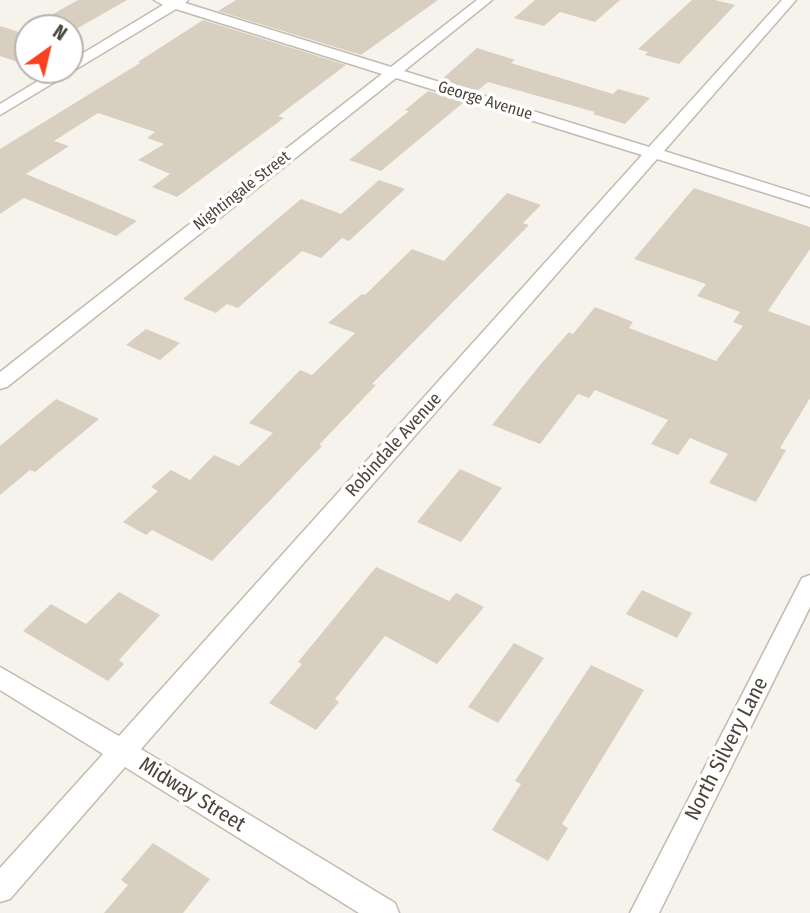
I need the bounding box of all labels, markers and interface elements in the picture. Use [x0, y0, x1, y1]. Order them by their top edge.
north arrow [14, 14, 84, 84]
text: N [49, 20, 71, 46]
street label: George Avenue [435, 78, 535, 124]
street label: Nightingale Street [190, 147, 294, 235]
street label: Robindale Avenue [342, 388, 446, 502]
street label: North Silvery Lane [680, 673, 774, 825]
street label: Midway Street [134, 752, 250, 838]

